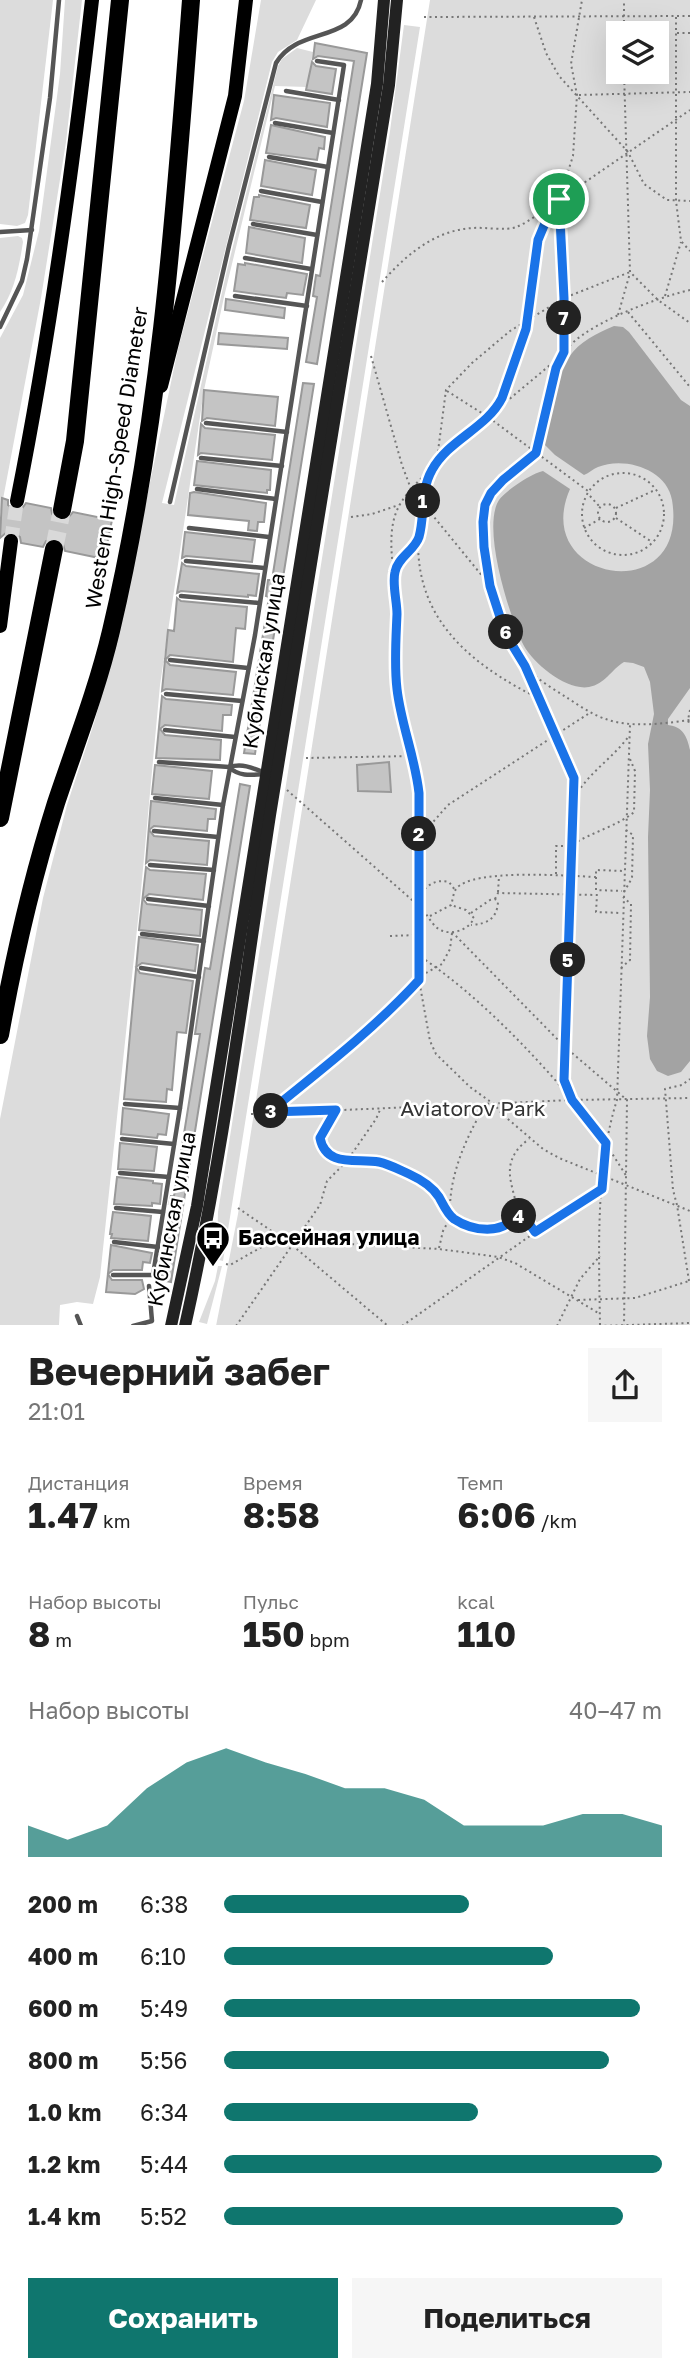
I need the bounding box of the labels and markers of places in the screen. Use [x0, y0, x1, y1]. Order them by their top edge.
pin [529, 169, 589, 229]
pin: 7 [546, 300, 582, 336]
pin: 1 [406, 484, 440, 518]
pin: 6 [489, 614, 524, 650]
pin: 2 [402, 816, 436, 852]
pin: 5 [550, 942, 586, 978]
pin: 3 [254, 1094, 288, 1128]
pin: 4 [502, 1198, 536, 1234]
bus stop icon: Бассейная улица [194, 1219, 232, 1268]
place label: Бассейная улица [238, 1224, 419, 1250]

